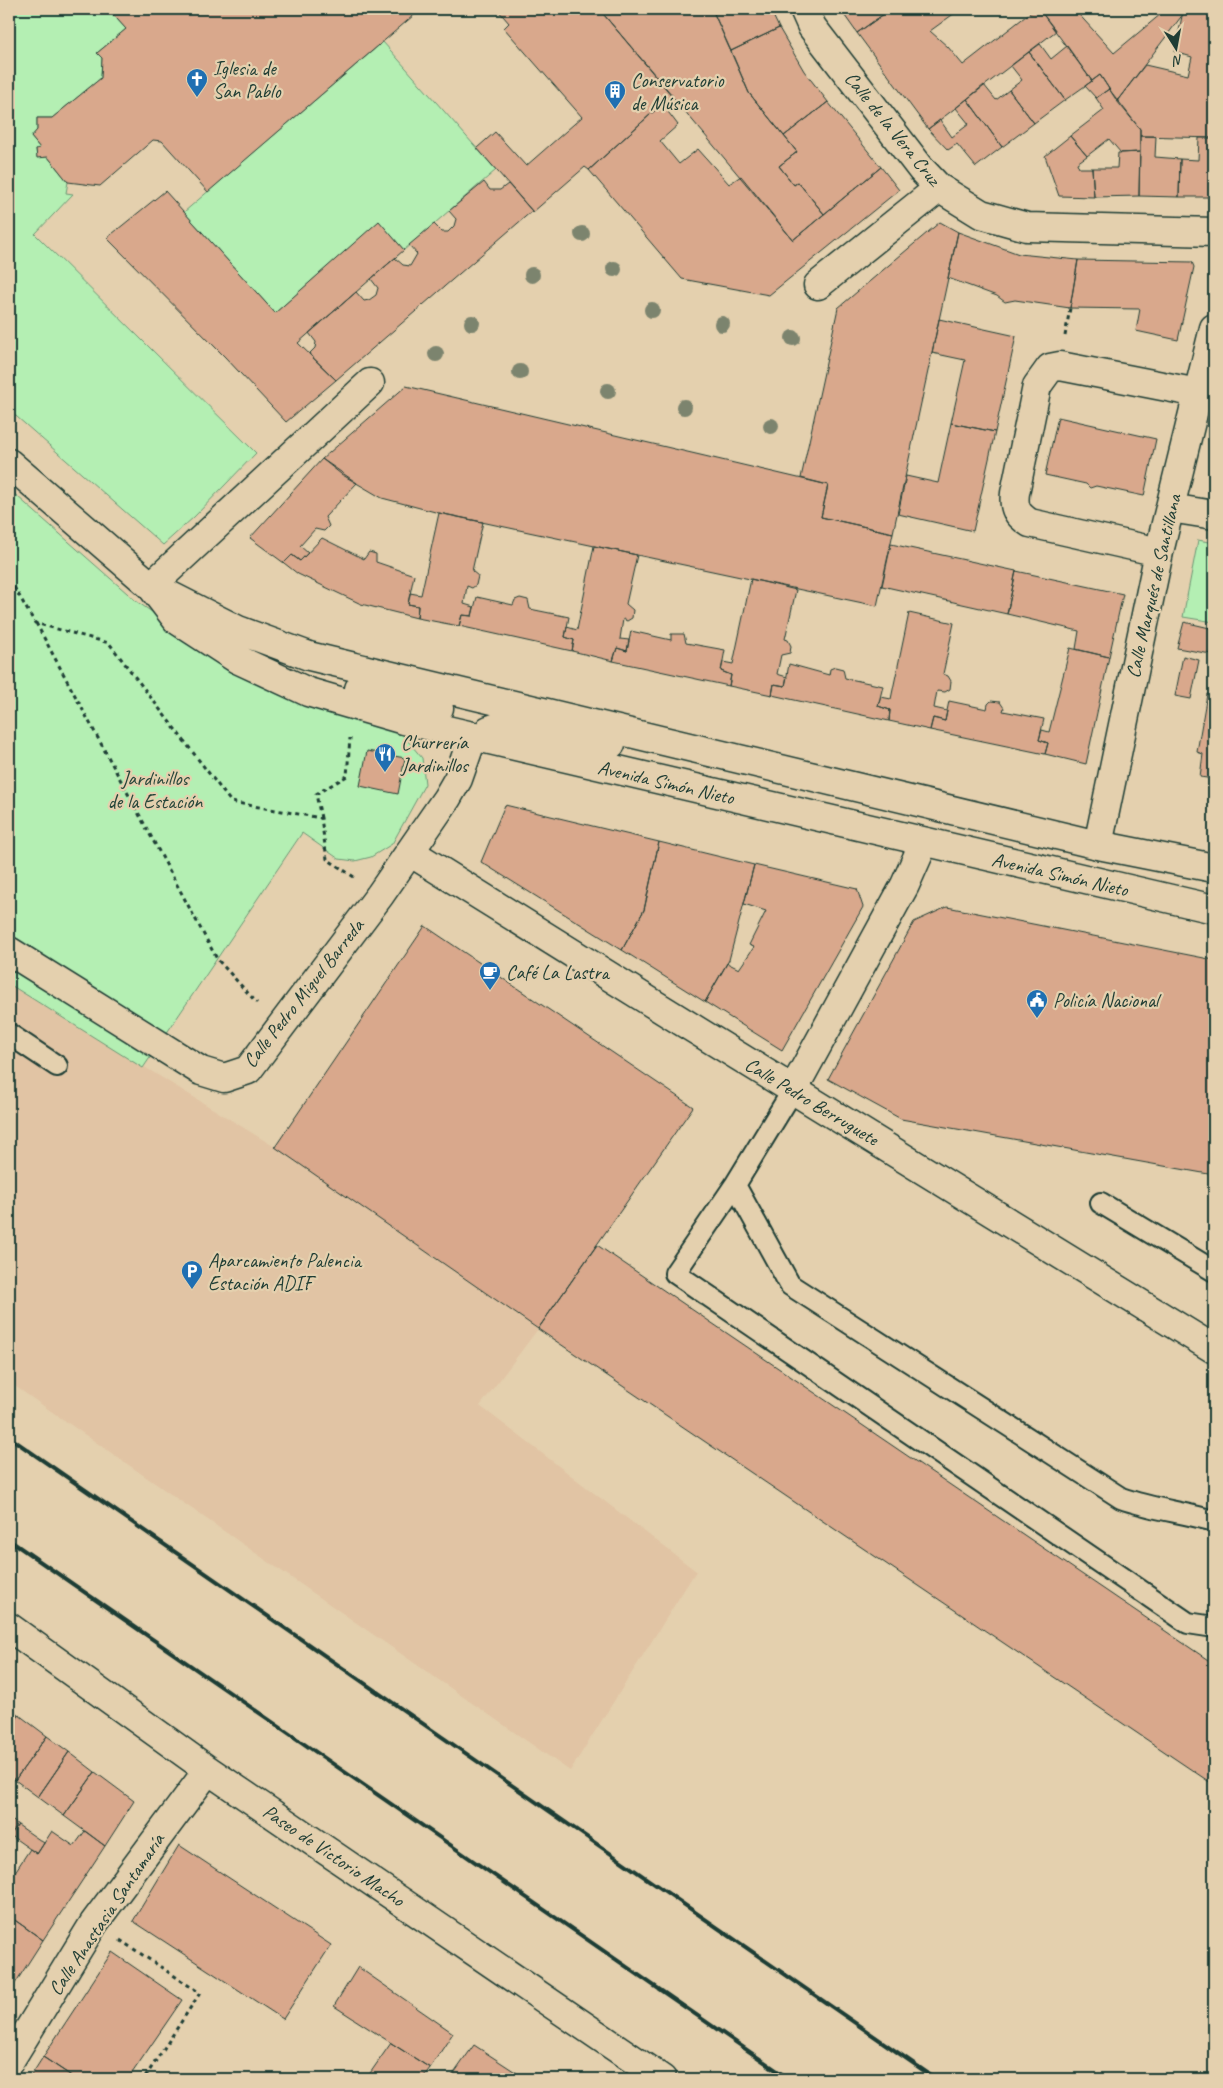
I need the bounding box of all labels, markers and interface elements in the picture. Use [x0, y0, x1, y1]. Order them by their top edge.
north arrow [1150, 22, 1200, 72]
text: N [1170, 51, 1184, 70]
place label: Iglesia de San Pablo [213, 56, 281, 104]
street label: Calle de la Vera Cruz [839, 66, 948, 192]
church icon: Iglesia de San Pablo [185, 67, 209, 98]
place label: Conservatorio de Música [631, 68, 724, 116]
building icon: Conservatorio de Música [603, 79, 627, 110]
street label: Calle Marqués de Santillana [1120, 490, 1187, 680]
place label: Churrería Jardinillos [400, 730, 470, 778]
restaurant icon: Churrería Jardinillos [373, 742, 397, 773]
street label: Avenida Simón Nieto [595, 755, 737, 811]
park label: Jardinillos de la Estación [108, 766, 203, 814]
street label: Avenida Simón Nieto [989, 847, 1131, 903]
street label: Calle Pedro Miguel Barreda [237, 913, 370, 1073]
cafe icon: Café La Lastra [478, 960, 502, 991]
place label: Café La Lastra [506, 960, 611, 985]
public building icon: Policía Nacional [1025, 988, 1049, 1019]
place label: Policía Nacional [1053, 988, 1162, 1013]
street label: Calle Pedro Berruguete [740, 1052, 884, 1152]
place label: Aparcamiento Palencia Estación ADIF [208, 1248, 363, 1296]
parking icon: Aparcamiento Palencia Estación ADIF [180, 1259, 204, 1290]
street label: Paseo de Victorio Macho [258, 1799, 410, 1913]
street label: Calle Anastasia Santamaría [43, 1827, 171, 2000]

